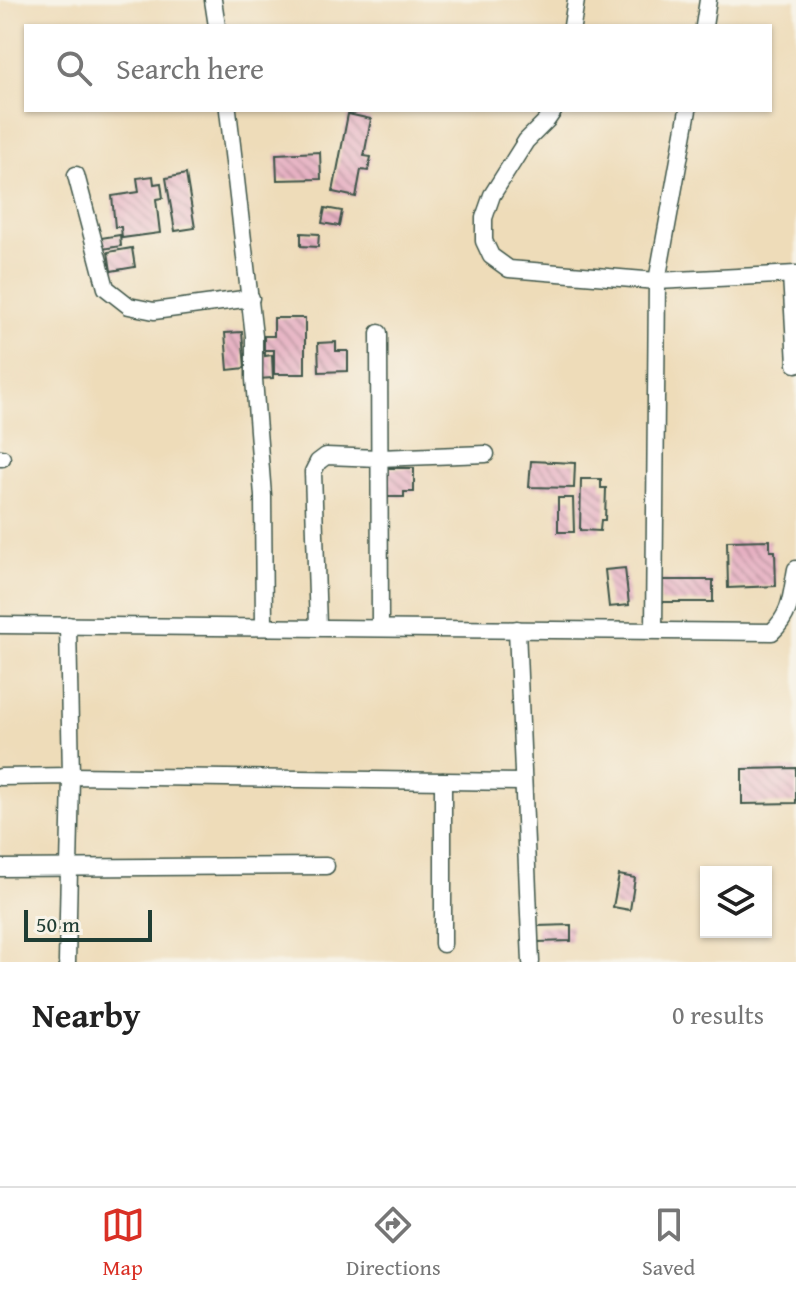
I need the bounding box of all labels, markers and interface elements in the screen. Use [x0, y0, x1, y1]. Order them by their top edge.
search box [24, 24, 772, 112]
icon: search [52, 46, 96, 90]
text: Search here [116, 46, 264, 90]
map controls [700, 866, 772, 938]
button: layers [700, 866, 772, 938]
scale bar [24, 906, 152, 942]
text: 50 m [36, 908, 80, 940]
text: Nearby [32, 990, 141, 1039]
text: 0 results [672, 995, 764, 1034]
tab: Map [101, 1203, 145, 1283]
tab: Directions [346, 1203, 441, 1283]
tab: Saved [642, 1203, 695, 1283]

